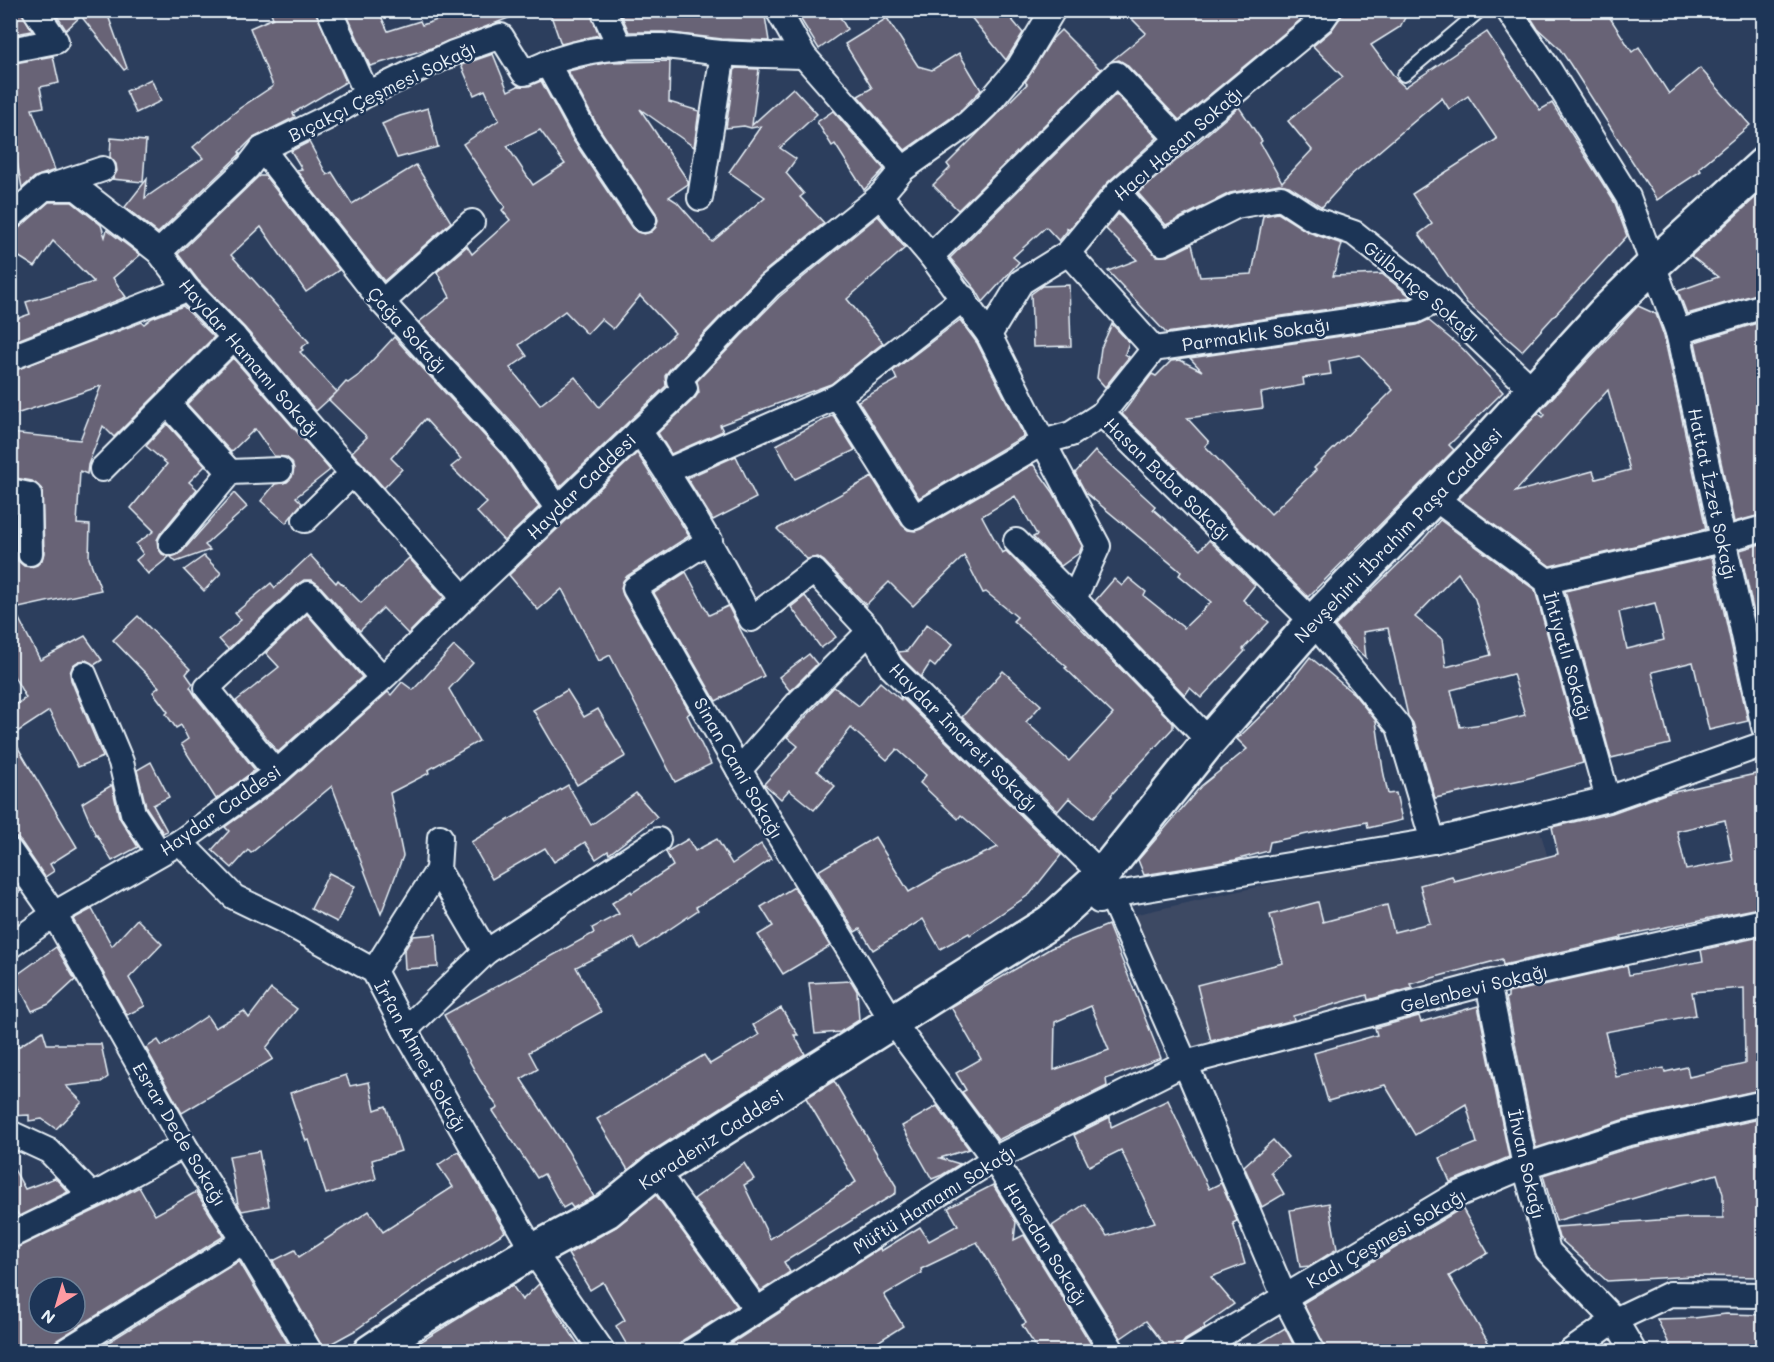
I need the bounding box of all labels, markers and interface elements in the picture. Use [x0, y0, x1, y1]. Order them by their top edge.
street label: Bıçakçı Çeşmesi Sokağı [284, 35, 480, 147]
street label: Hacı Hasan Sokağı [1108, 80, 1248, 206]
street label: Gülbahçe Sokağı [1358, 235, 1486, 347]
street label: Haydar Hamamı Sokağı [174, 273, 326, 443]
street label: Çağa Sokağı [363, 281, 453, 379]
street label: Parmaklık Sokağı [1180, 312, 1332, 356]
street label: Hattat İzzet Sokağı [1683, 406, 1743, 582]
street label: Hasan Baba Sokağı [1099, 412, 1237, 546]
street label: Nevşehirli İbrahim Paşa Caddesi [1289, 422, 1507, 648]
street label: Haydar Caddesi [521, 428, 641, 544]
street label: İhtiyatlı Sokağı [1538, 588, 1598, 724]
street label: Haydar İmareti Sokağı [884, 657, 1044, 817]
street label: Sinan Cami Sokağı [689, 693, 789, 843]
street label: Haydar Caddesi [154, 759, 286, 861]
street label: Gelenbevi Sokağı [1398, 958, 1550, 1018]
street label: İrfan Ahmet Sokağı [369, 976, 473, 1136]
street label: Esrar Dede Sokağı [128, 1058, 232, 1210]
street label: Karadeniz Caddesi [634, 1083, 788, 1195]
street label: İhvan Sokağı [1503, 1107, 1551, 1221]
street label: Müftü Hamamı Sokağı [848, 1139, 1020, 1259]
street label: Hanedan Sokağı [998, 1178, 1094, 1310]
street label: Kadı Çeşmesi Sokağı [1302, 1182, 1470, 1294]
north arrow [27, 1275, 87, 1335]
text: N [36, 1305, 59, 1329]

